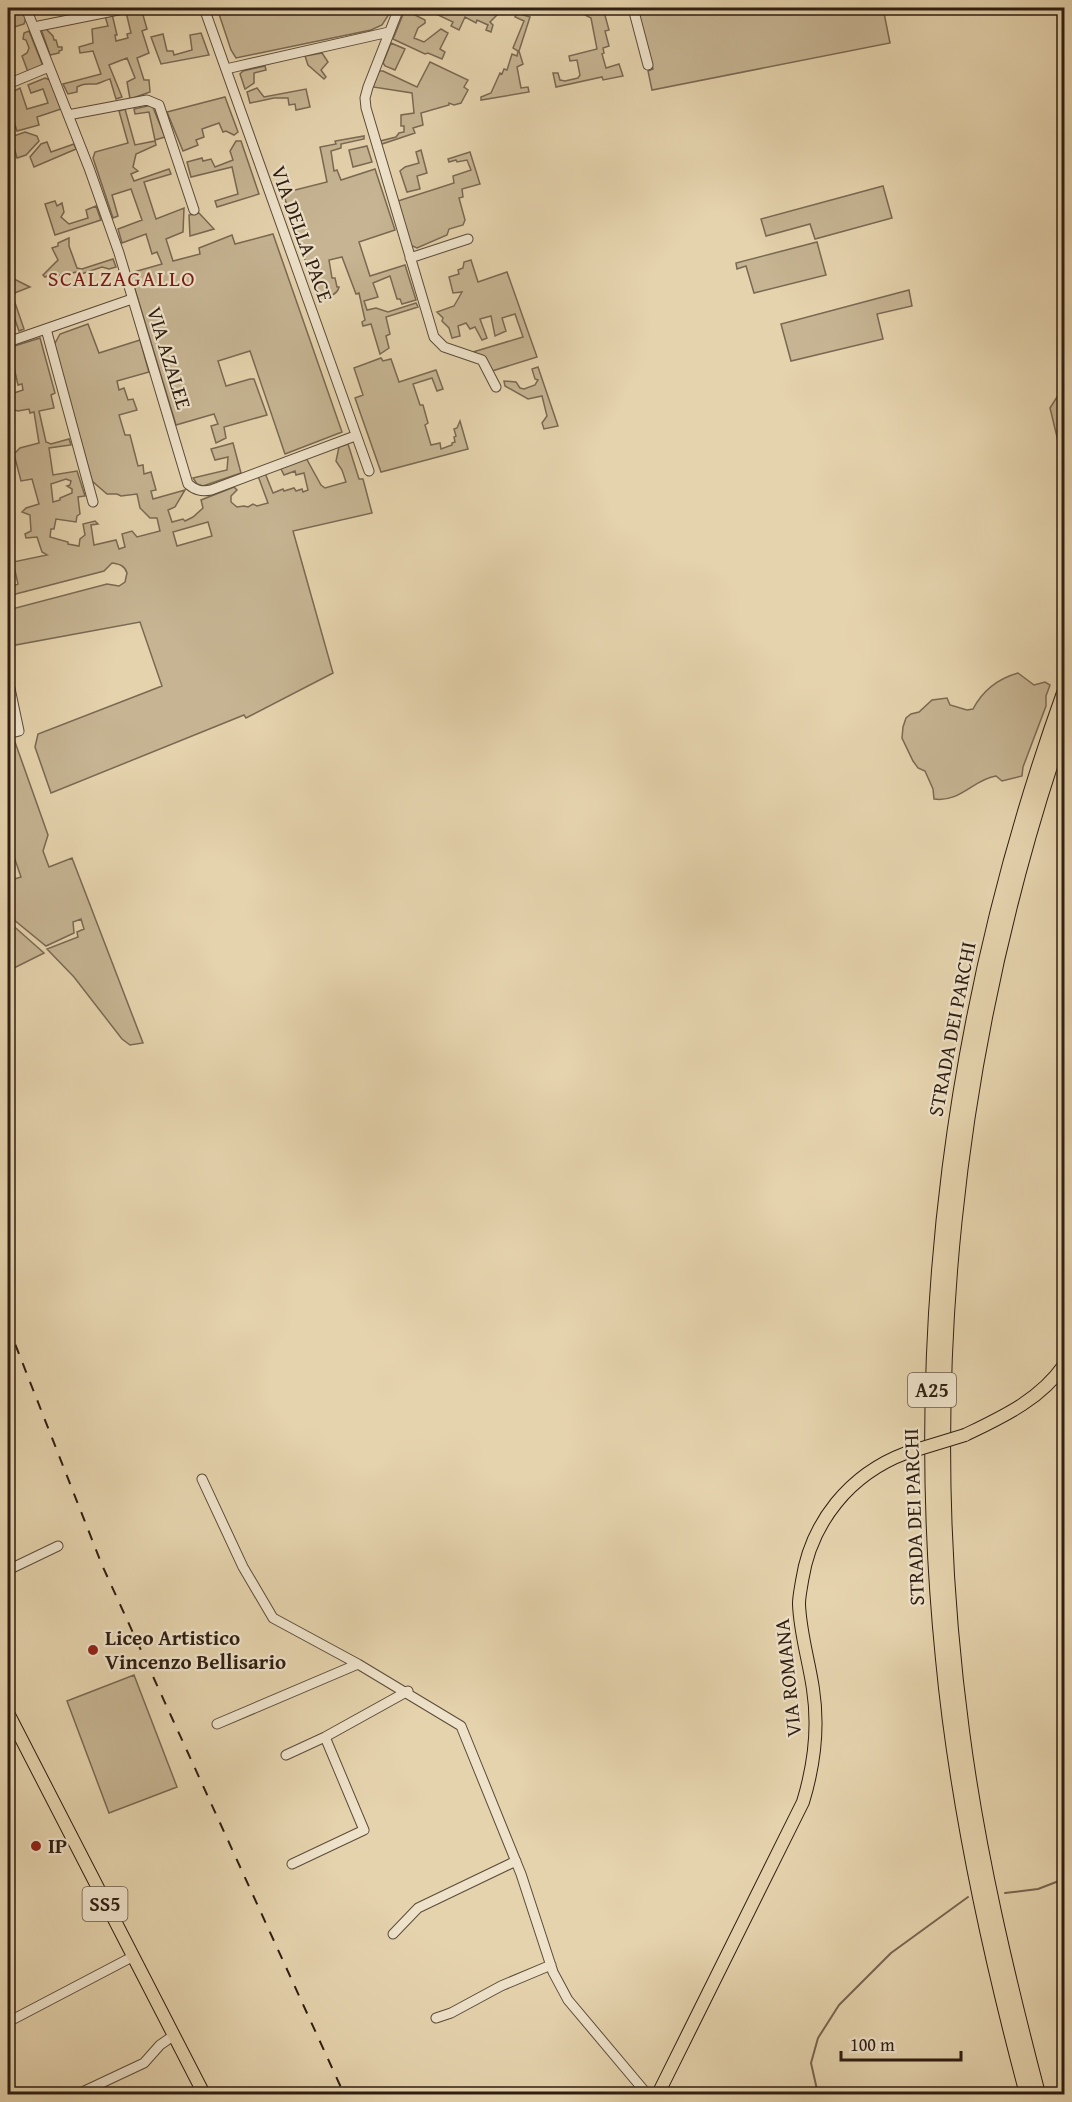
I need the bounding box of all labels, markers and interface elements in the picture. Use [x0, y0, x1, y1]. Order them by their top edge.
street label: VIA DELLA PACE [263, 161, 342, 307]
district label: SCALZAGALLO [48, 262, 196, 294]
street label: VIA AZALEE [139, 303, 200, 413]
street label: STRADA DEI PARCHI [919, 939, 984, 1119]
road number: A25 [908, 1373, 956, 1407]
street label: STRADA DEI PARCHI [895, 1428, 932, 1606]
street label: VIA ROMANA [766, 1617, 809, 1739]
place label: Liceo Artistico Vincenzo Bellisario [105, 1622, 286, 1677]
marker: Liceo Artistico Vincenzo Bellisario [86, 1643, 100, 1657]
place label: IP [48, 1830, 67, 1861]
marker: IP [29, 1839, 43, 1853]
road number: SS5 [82, 1887, 128, 1921]
scale bar [841, 2024, 961, 2062]
text: 100 m [850, 2031, 895, 2058]

